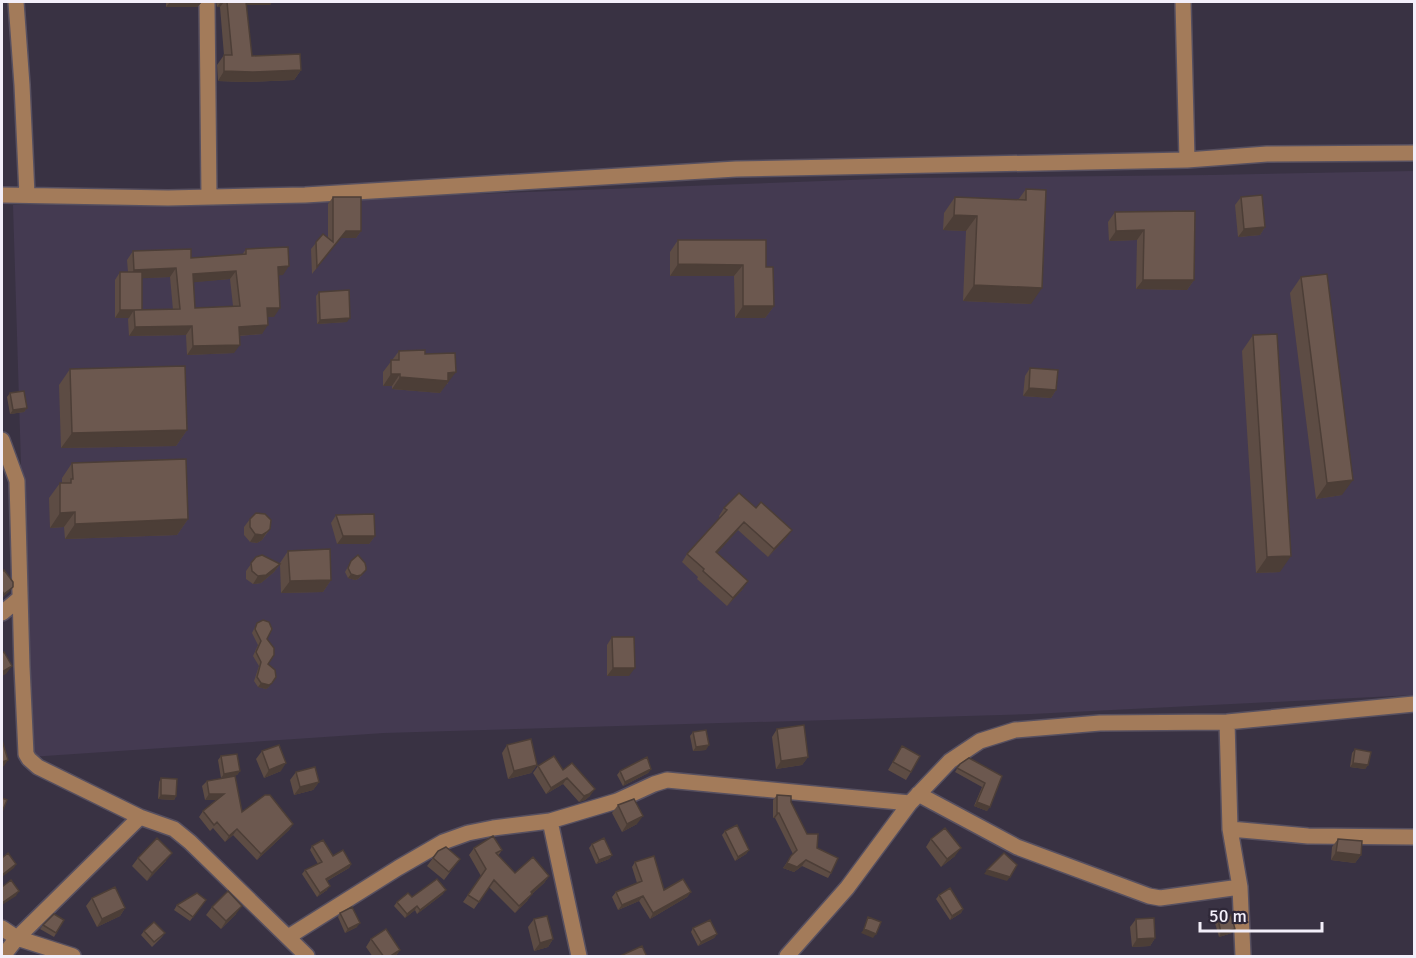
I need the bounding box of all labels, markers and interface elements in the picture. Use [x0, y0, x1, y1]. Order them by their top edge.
scale bar [1200, 895, 1322, 933]
text: 50 m [1209, 905, 1247, 927]

